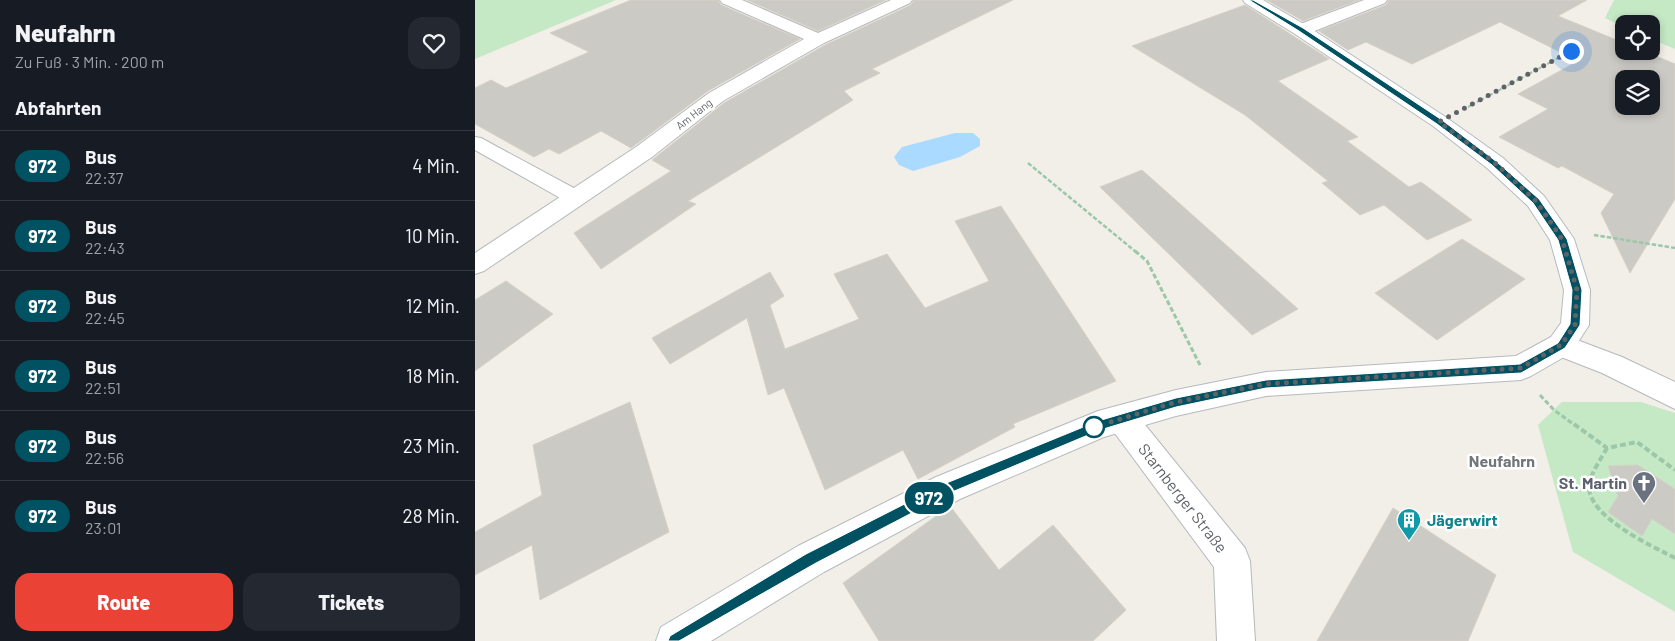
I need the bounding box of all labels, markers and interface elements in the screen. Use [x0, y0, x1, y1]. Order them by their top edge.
map controls [1615, 15, 1660, 115]
button: locate [1615, 15, 1660, 60]
button: heart [408, 17, 460, 69]
text: Neufahrn [15, 18, 115, 47]
your location [1559, 39, 1584, 64]
text: Zu Fuß · 3 Min. · 200 m [15, 52, 164, 71]
button: layers [1615, 70, 1660, 115]
street label: Am Hang [673, 95, 715, 132]
text: Abfahrten [15, 96, 101, 119]
text: Bus [85, 145, 117, 168]
text: 4 Min. [412, 154, 460, 177]
text: 972 [28, 155, 57, 177]
text: 22:37 [85, 168, 123, 187]
text: Bus [85, 215, 117, 238]
text: 10 Min. [405, 224, 460, 247]
text: 972 [28, 225, 57, 247]
text: 22:43 [85, 238, 125, 257]
text: Bus [85, 285, 117, 308]
text: 12 Min. [406, 294, 460, 317]
text: 972 [28, 295, 57, 317]
text: 22:45 [85, 308, 125, 327]
text: Bus [85, 355, 117, 378]
text: 18 Min. [406, 364, 460, 387]
text: 972 [28, 365, 57, 387]
text: 22:51 [85, 378, 121, 397]
unlabelled marker [1083, 416, 1105, 438]
text: Bus [85, 425, 117, 448]
text: 23 Min. [403, 434, 460, 457]
text: 972 [28, 435, 57, 457]
street label: Starnberger Straße [1135, 439, 1232, 556]
text: 22:56 [85, 448, 124, 467]
district label: Neufahrn [1469, 451, 1535, 470]
church icon: St. Martin [1631, 470, 1657, 504]
place label: St. Martin [1559, 473, 1627, 492]
line badge: 972 [900, 482, 958, 514]
text: 972 [915, 487, 943, 509]
text: Bus [85, 495, 117, 518]
text: 28 Min. [403, 504, 460, 527]
text: 972 [28, 505, 57, 527]
building icon: Jägerwirt [1396, 507, 1422, 541]
place label: Jägerwirt [1427, 510, 1498, 529]
text: 23:01 [85, 518, 121, 537]
button: Route [15, 573, 233, 631]
button: Tickets [243, 573, 460, 631]

